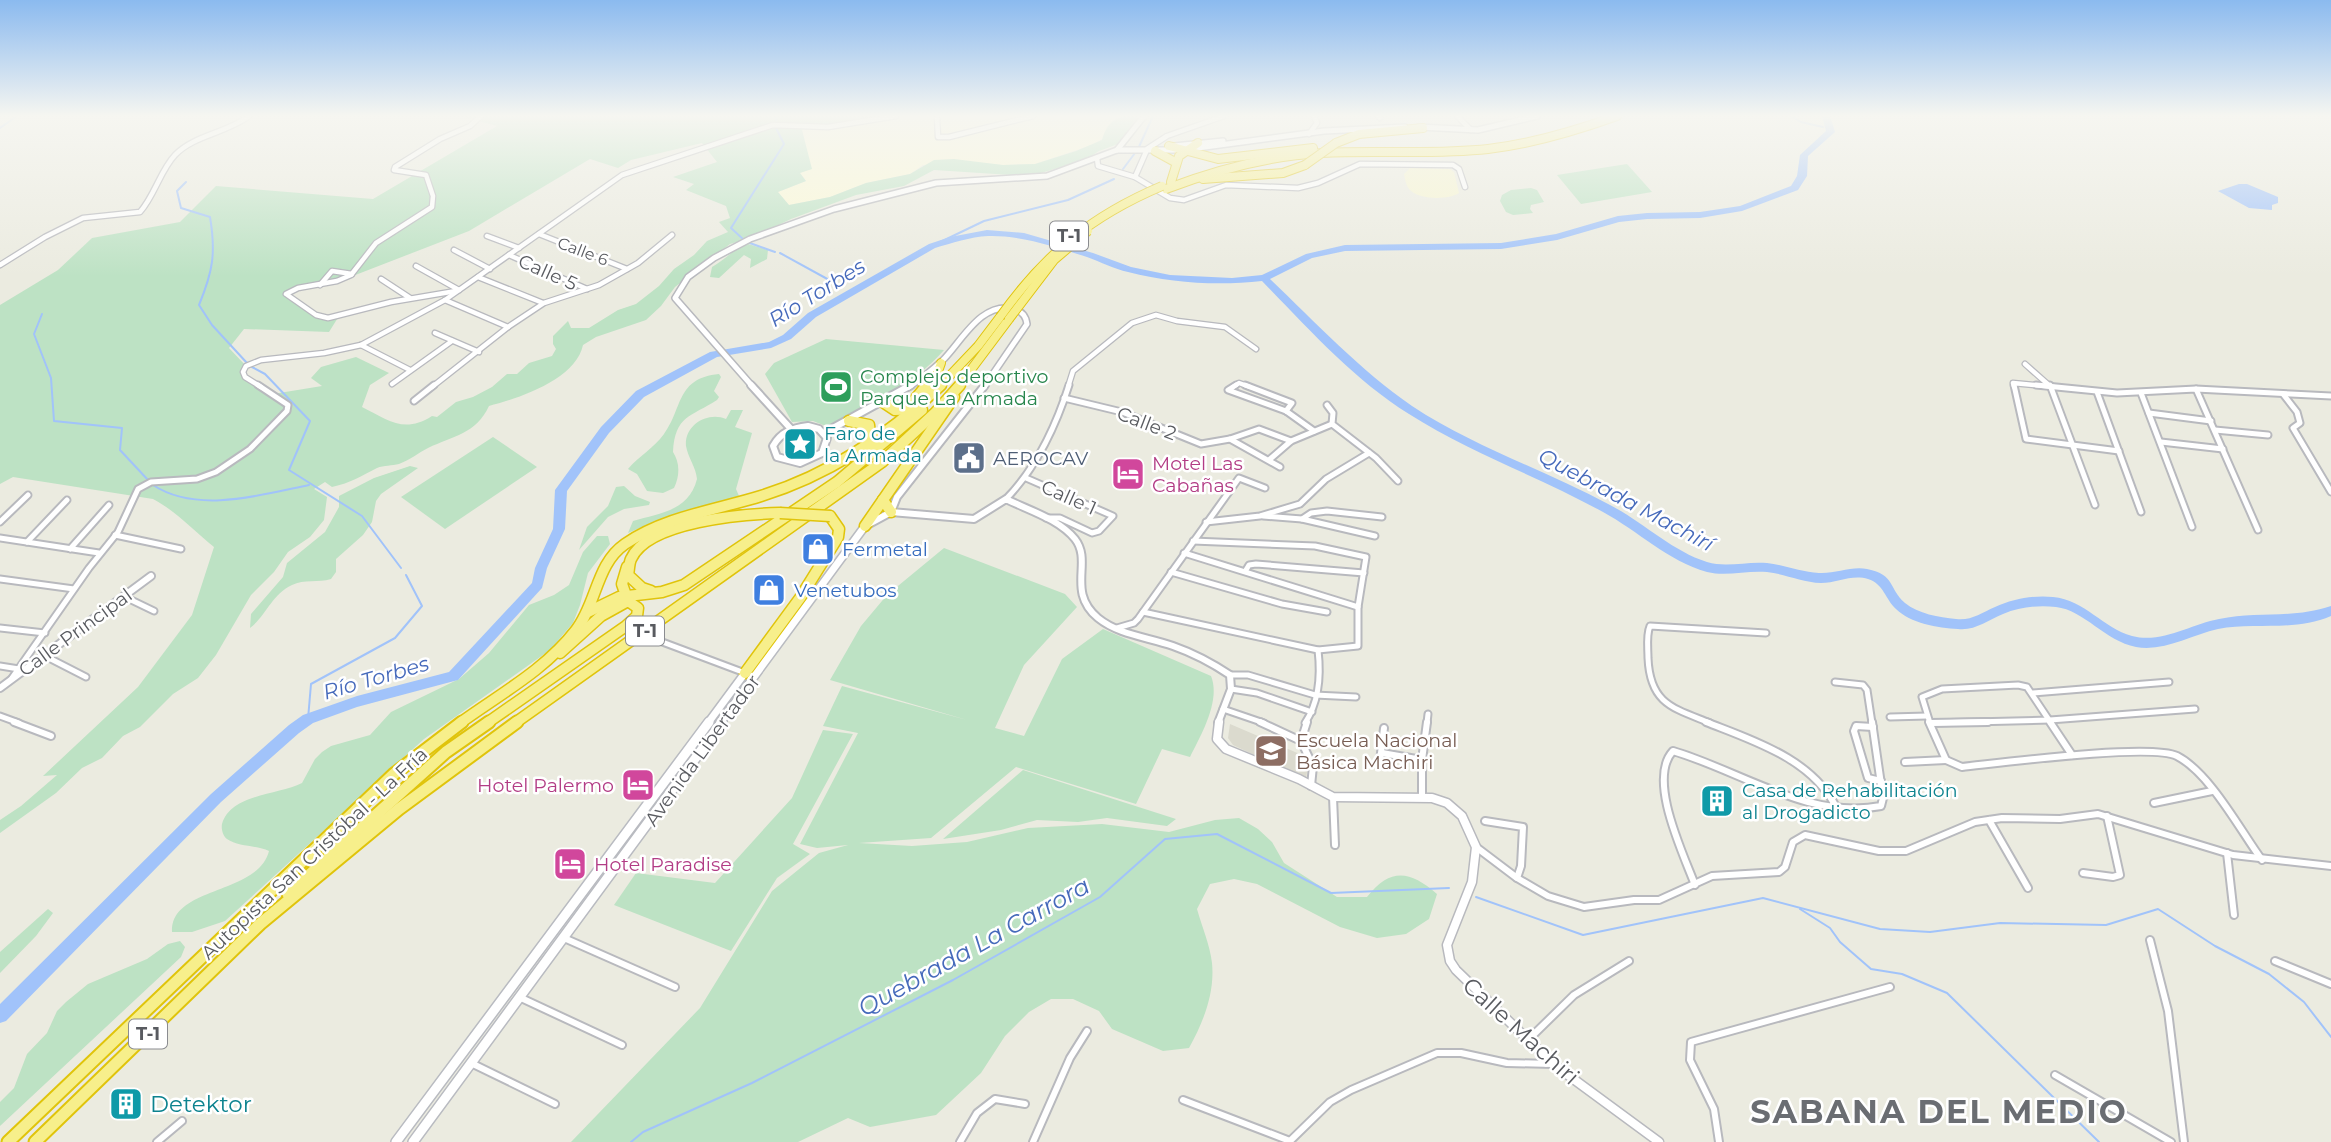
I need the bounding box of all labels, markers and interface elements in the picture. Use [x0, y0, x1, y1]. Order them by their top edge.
road number: T-1 [1050, 222, 1088, 250]
street label: Calle 6 [555, 233, 611, 270]
street label: Calle 5 [515, 249, 581, 296]
water label: Río Torbes [764, 253, 870, 332]
place label: Complejo deportivo Parque La Armada [860, 365, 1048, 410]
sports icon: Complejo deportivo Parque La Armada [817, 368, 855, 406]
street label: Calle 2 [1114, 402, 1180, 445]
place label: Faro de la Armada [824, 422, 922, 467]
place icon: Faro de la Armada [781, 425, 819, 463]
public building icon: AEROCAV [950, 439, 988, 477]
water label: Quebrada Machirí [1534, 443, 1721, 558]
place label: AEROCAV [993, 447, 1089, 470]
place label: Motel Las Cabañas [1152, 452, 1243, 497]
hotel icon: Motel Las Cabañas [1109, 455, 1147, 493]
street label: Calle 1 [1038, 475, 1100, 520]
shop icon: Fermetal [799, 530, 837, 568]
place label: Fermetal [842, 538, 928, 561]
shop icon: Venetubos [750, 571, 788, 609]
place label: Venetubos [794, 579, 897, 602]
street label: Calle Principal [14, 584, 137, 681]
road number: T-1 [626, 616, 664, 646]
water label: Río Torbes [320, 650, 432, 705]
street label: Avenida Libertador [640, 670, 765, 830]
place label: Escuela Nacional Básica Machiri [1296, 729, 1457, 774]
school or university icon: Escuela Nacional Básica Machiri [1252, 732, 1290, 770]
street label: Autopista San Cristóbal - La Fría [196, 742, 432, 964]
hotel icon: Hotel Palermo [619, 766, 657, 804]
place label: Hotel Palermo [477, 774, 614, 797]
place label: Casa de Rehabilitación al Drogadicto [1742, 779, 1958, 824]
building icon: Casa de Rehabilitación al Drogadicto [1698, 782, 1736, 820]
hotel icon: Hotel Paradise [551, 845, 589, 883]
place label: Hotel Paradise [594, 853, 732, 876]
water label: Quebrada La Carrora [853, 871, 1095, 1022]
street label: Calle Machiri [1457, 971, 1585, 1091]
road number: T-1 [129, 1020, 167, 1049]
building icon: Detektor [107, 1085, 145, 1123]
place label: Detektor [150, 1090, 252, 1118]
district label: SABANA DEL MEDIO [1750, 1092, 2128, 1131]

